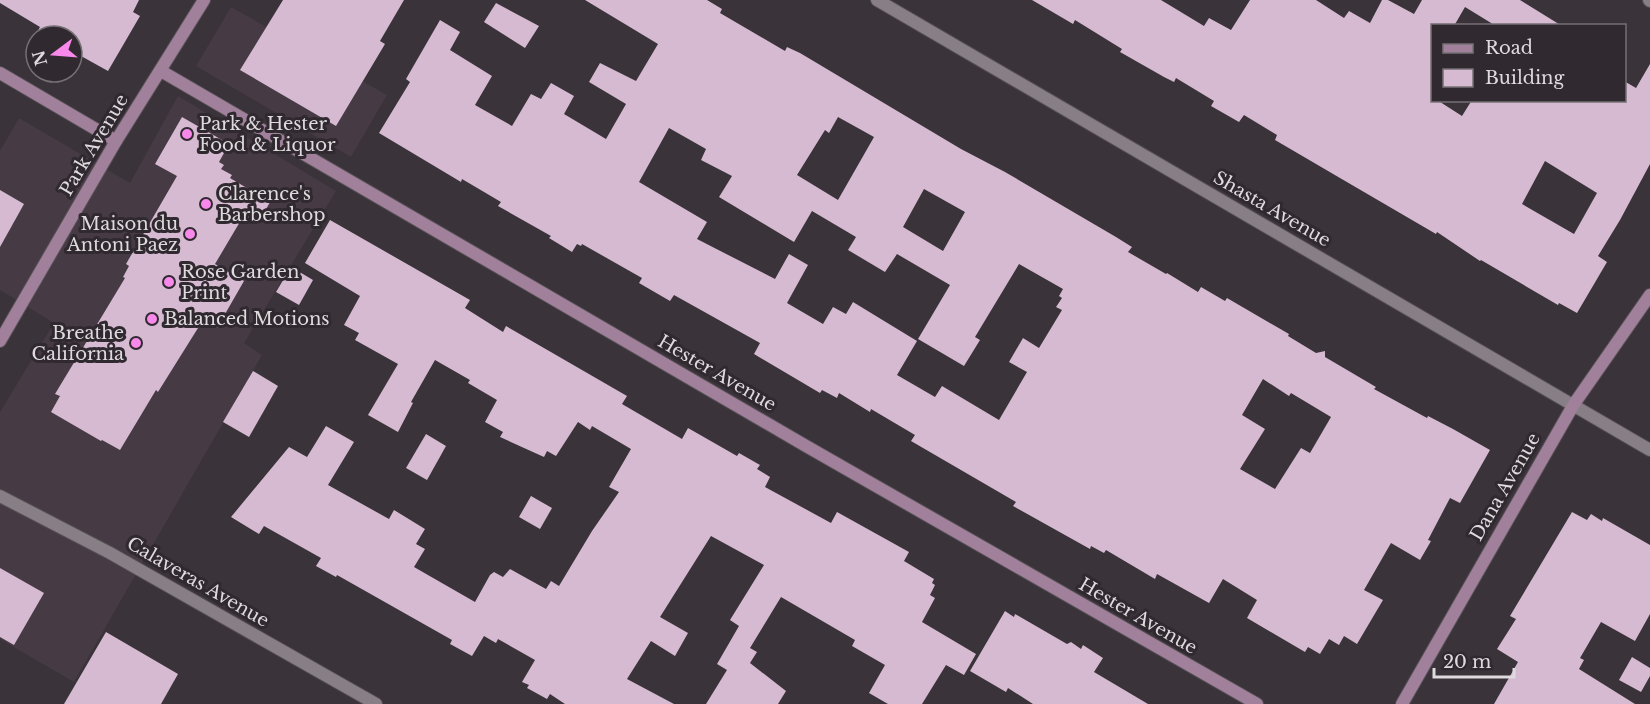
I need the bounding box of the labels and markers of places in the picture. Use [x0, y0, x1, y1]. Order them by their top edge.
place label: Park & Hester Food & Liquor [199, 113, 336, 156]
marker: Park & Hester Food & Liquor [180, 127, 194, 141]
place label: Clarence's Barbershop [218, 183, 326, 226]
marker: Clarence's Barbershop [199, 197, 213, 211]
place label: Maison du Antoni Paez [66, 213, 178, 256]
marker: Maison du Antoni Paez [183, 227, 197, 241]
place label: Rose Garden Print [181, 261, 299, 304]
marker: Rose Garden Print [162, 275, 176, 289]
place label: Balanced Motions [164, 308, 329, 330]
marker: Balanced Motions [145, 312, 159, 326]
place label: Breathe California [32, 322, 124, 365]
marker: Breathe California [129, 336, 143, 350]

